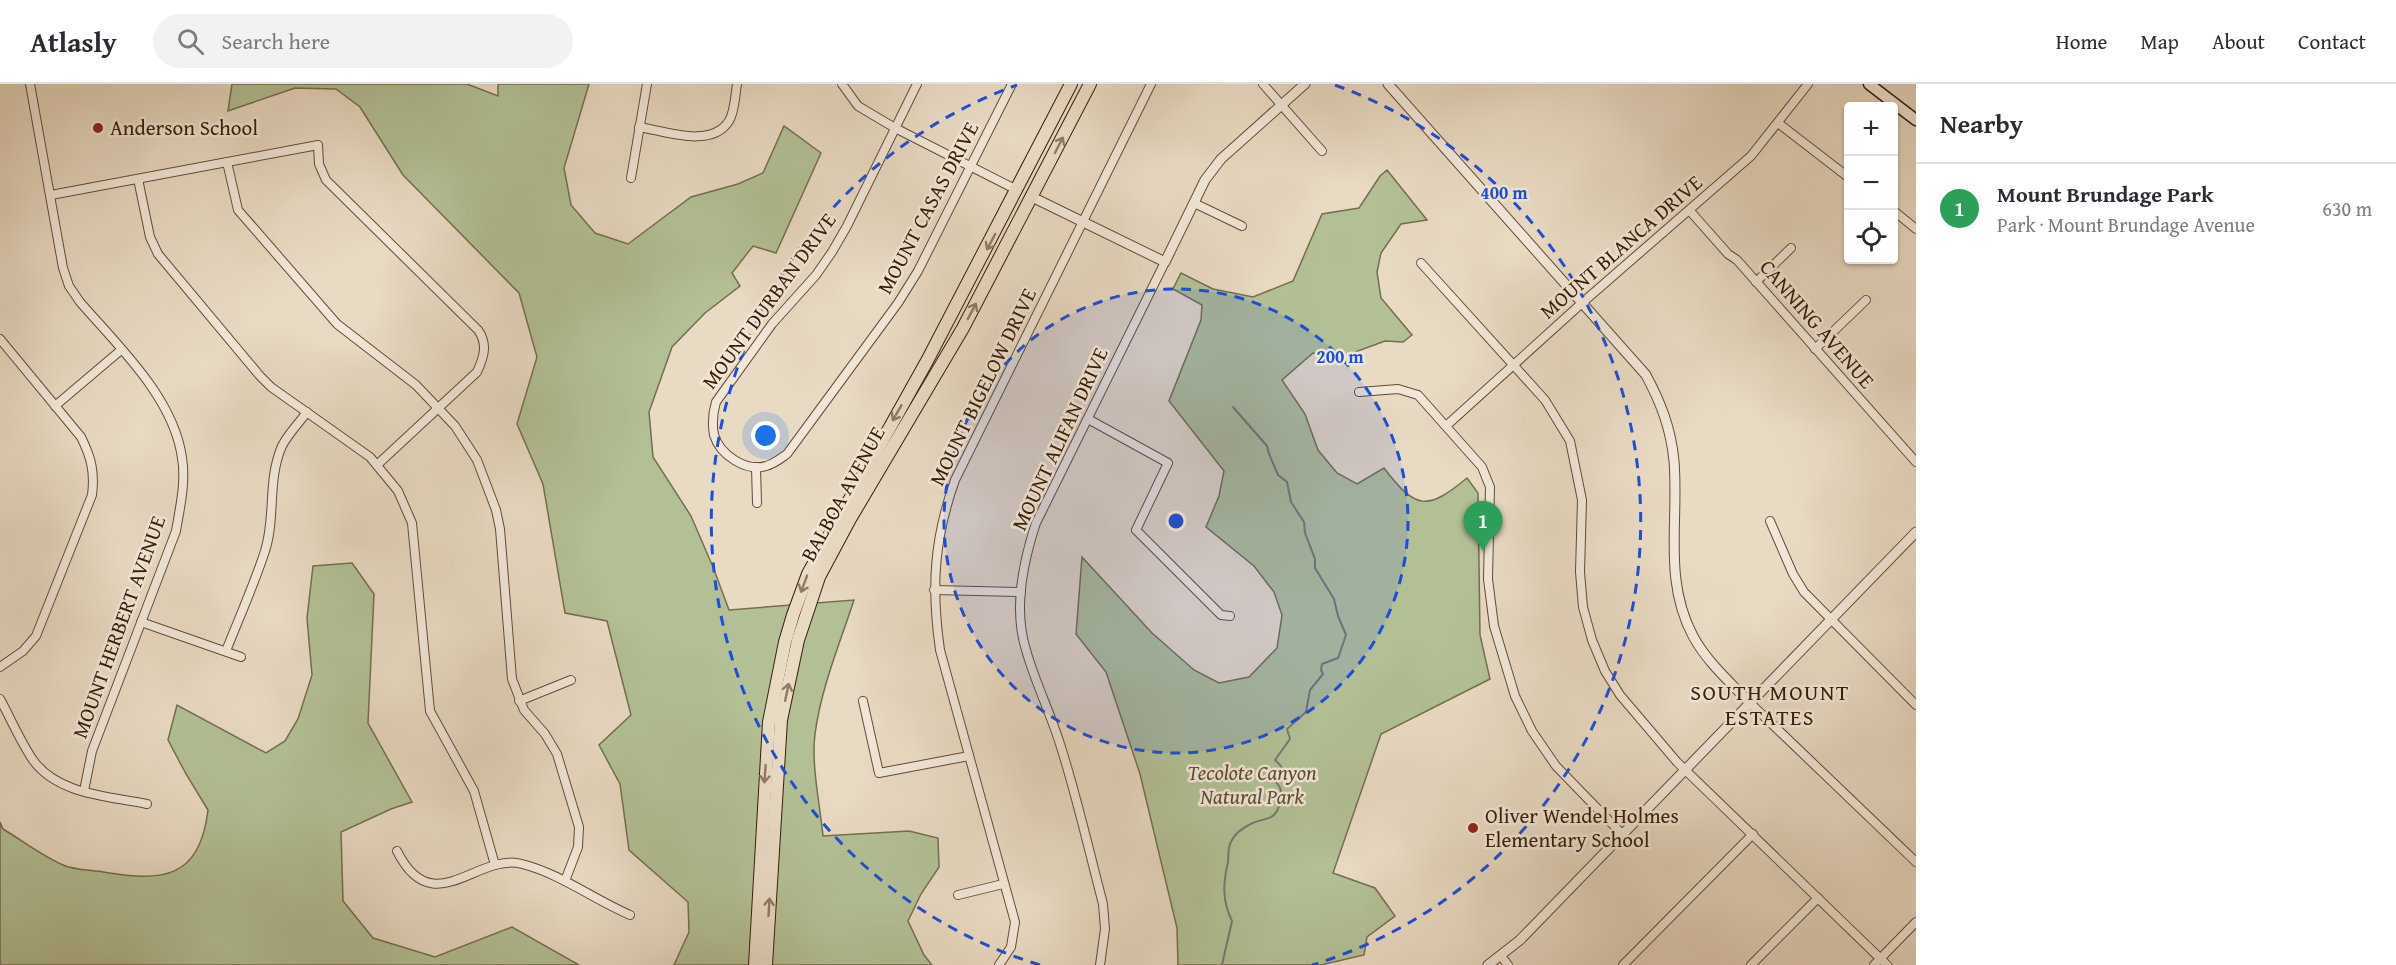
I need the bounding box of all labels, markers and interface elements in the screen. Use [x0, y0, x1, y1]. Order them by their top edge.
search box [153, 14, 573, 68]
text: Atlasly [30, 21, 117, 62]
icon: search [174, 25, 207, 58]
text: Search here [222, 25, 330, 57]
text: Home [2056, 26, 2107, 57]
text: Map [2140, 26, 2179, 57]
text: About [2212, 26, 2265, 57]
text: Contact [2298, 26, 2366, 57]
map controls [1844, 102, 1898, 264]
button: + [1844, 102, 1898, 156]
text: Nearby [1940, 104, 2023, 143]
place label: Anderson School [110, 112, 258, 143]
street label: MOUNT CASAS DRIVE [869, 116, 986, 299]
marker: Anderson School [91, 121, 105, 135]
one-way arrow [1053, 136, 1065, 154]
button: − [1844, 156, 1898, 210]
street label: MOUNT BLANCA DRIVE [1533, 167, 1709, 326]
text: Mount Brundage Park [1997, 178, 2214, 210]
text: 400 m [1480, 179, 1528, 206]
text: 1 [1954, 194, 1965, 223]
text: 630 m [2322, 194, 2372, 223]
street label: MOUNT DURBAN DRIVE [694, 206, 843, 395]
button: locate [1844, 210, 1898, 264]
text: Park · Mount Brundage Avenue [1997, 210, 2255, 239]
one-way arrow [985, 233, 997, 250]
street label: CANNING AVENUE [1753, 252, 1882, 395]
street label: MOUNT BIGELOW DRIVE [921, 282, 1044, 491]
one-way arrow [967, 302, 978, 320]
street label: MOUNT ALIFAN DRIVE [1003, 342, 1116, 535]
text: 200 m [1316, 343, 1364, 370]
one-way arrow [891, 404, 903, 421]
street label: BALBOA AVENUE [793, 420, 893, 567]
your location [751, 421, 780, 450]
pin: 1 [1464, 502, 1502, 551]
street label: MOUNT HERBERT AVENUE [64, 511, 173, 742]
centre of rings [1166, 511, 1186, 531]
one-way arrow [798, 574, 809, 593]
district label: SOUTH MOUNT ESTATES [1690, 676, 1850, 733]
one-way arrow [782, 682, 793, 702]
park label: Tecolote Canyon Natural Park [1187, 757, 1317, 812]
one-way arrow [760, 764, 771, 784]
place label: Oliver Wendel Holmes Elementary School [1485, 800, 1679, 855]
marker: Oliver Wendel Holmes Elementary School [1466, 821, 1480, 835]
one-way arrow [763, 897, 774, 917]

